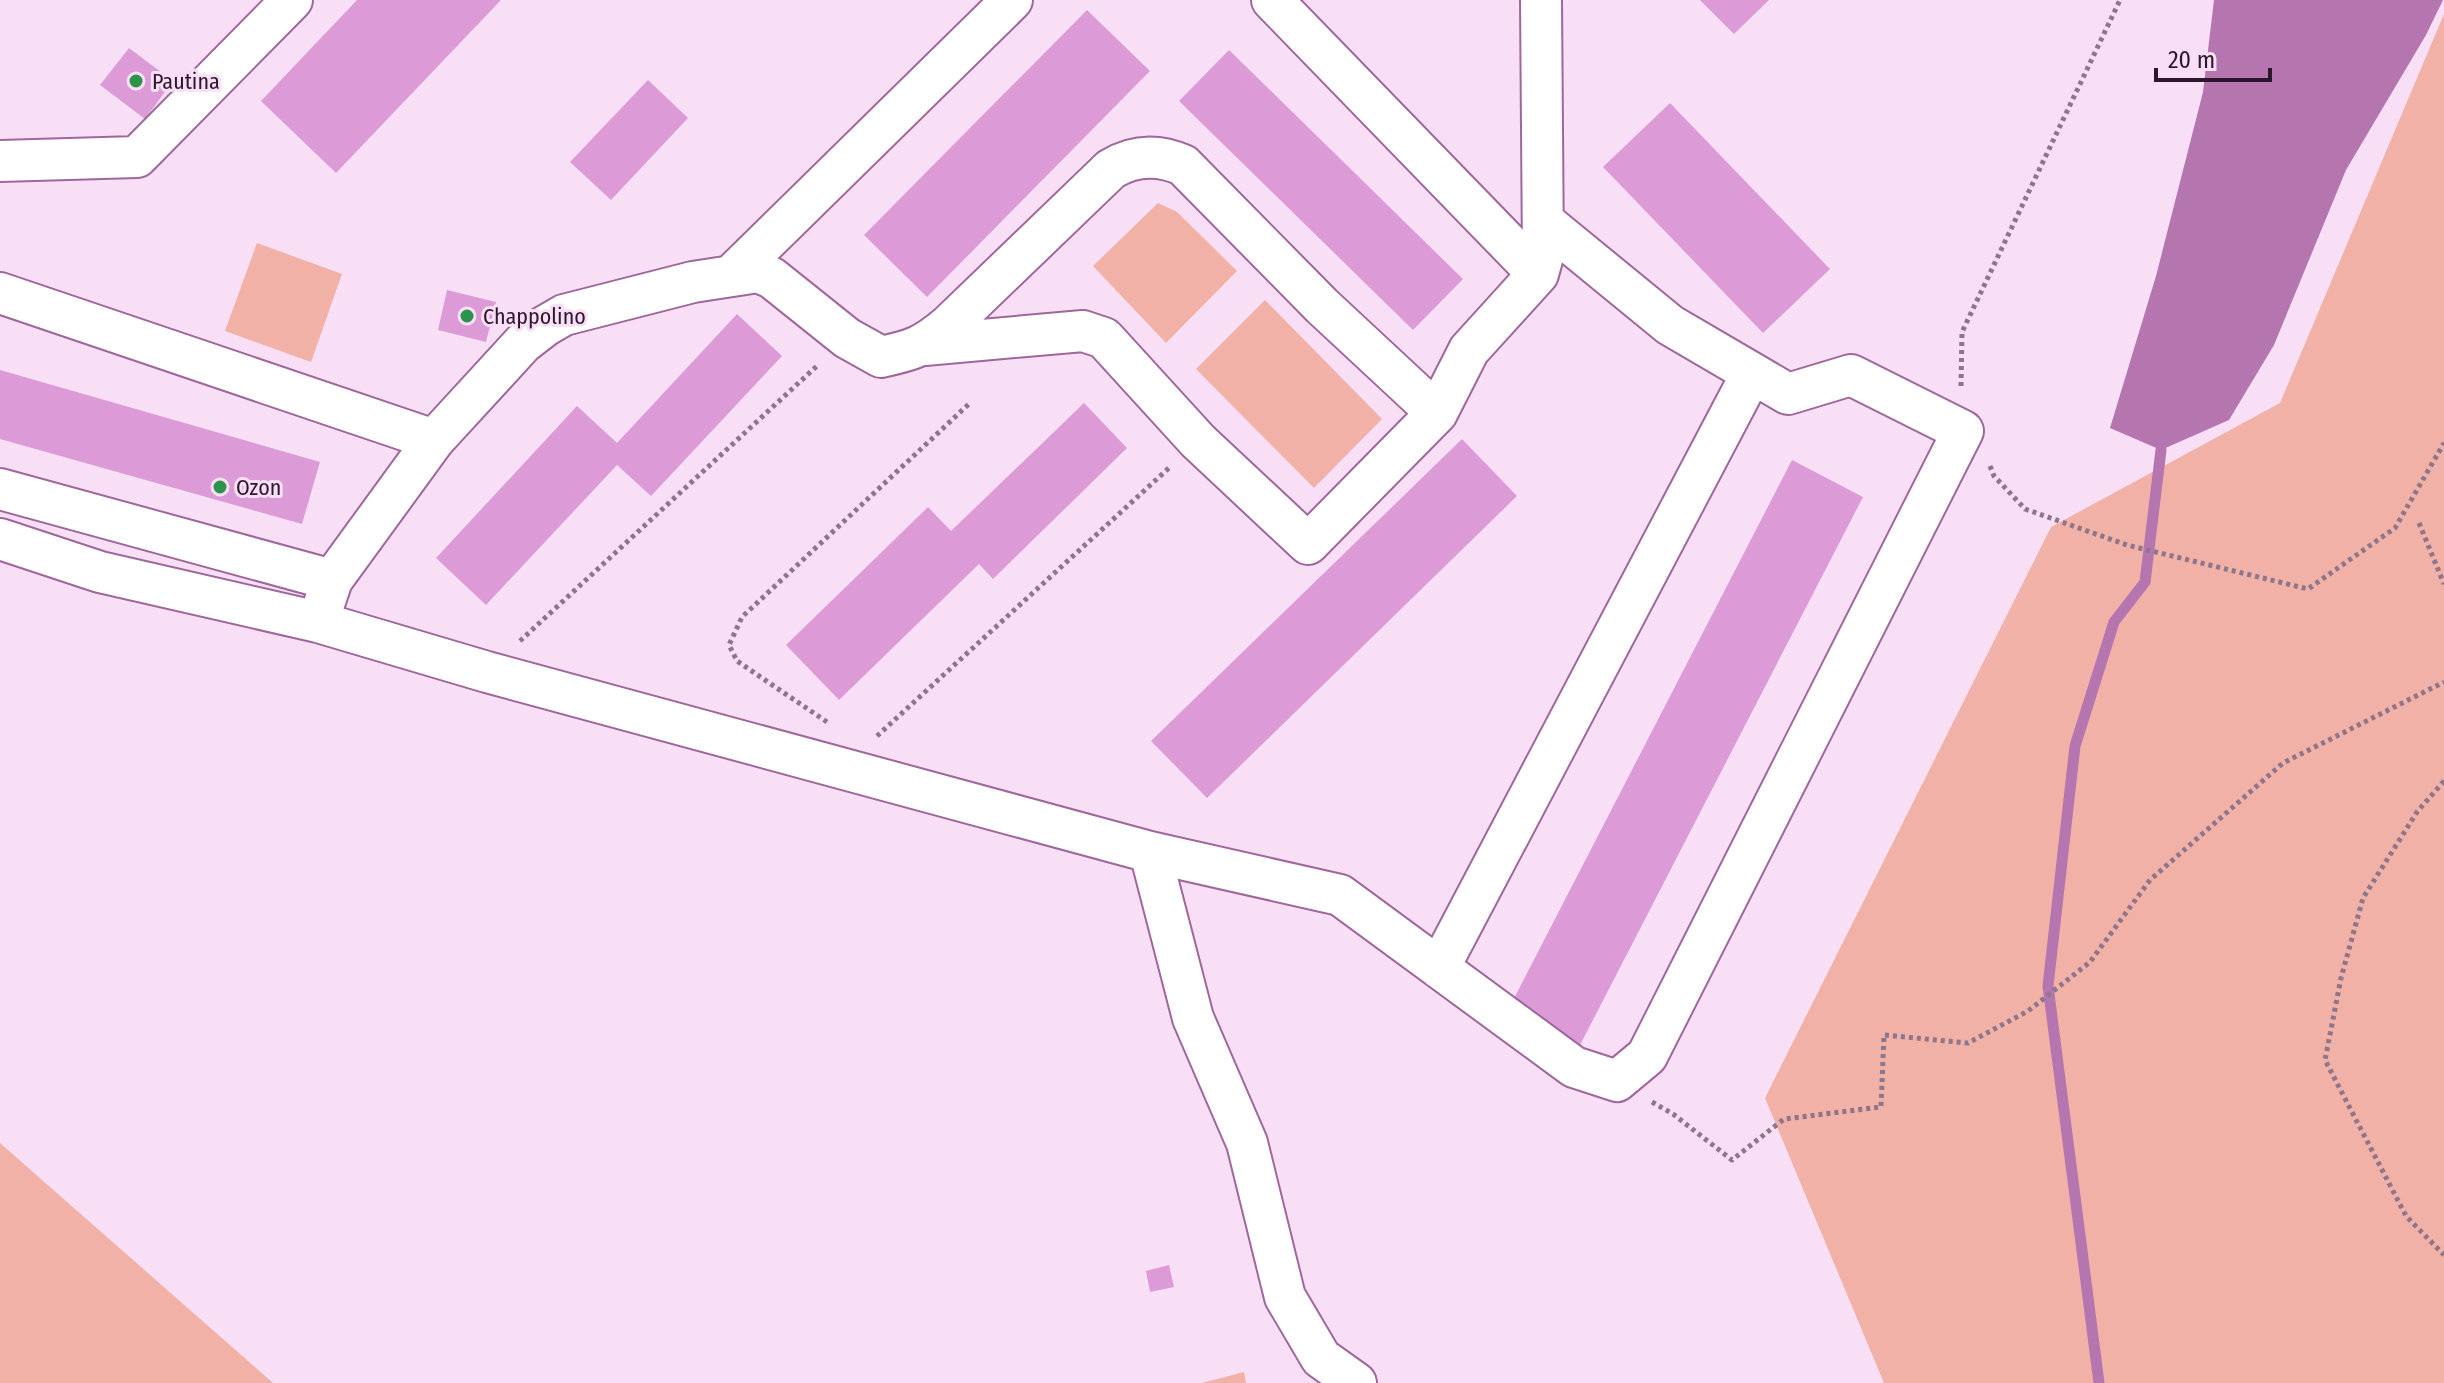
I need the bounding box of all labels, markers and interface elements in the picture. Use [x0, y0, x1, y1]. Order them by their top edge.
scale bar [2156, 32, 2270, 82]
text: 20 m [2168, 46, 2215, 74]
place label: Pautina [152, 68, 220, 95]
marker: Pautina [127, 72, 145, 90]
place label: Chappolino [483, 303, 586, 330]
marker: Chappolino [458, 307, 476, 325]
place label: Ozon [236, 474, 281, 501]
marker: Ozon [211, 478, 229, 496]

